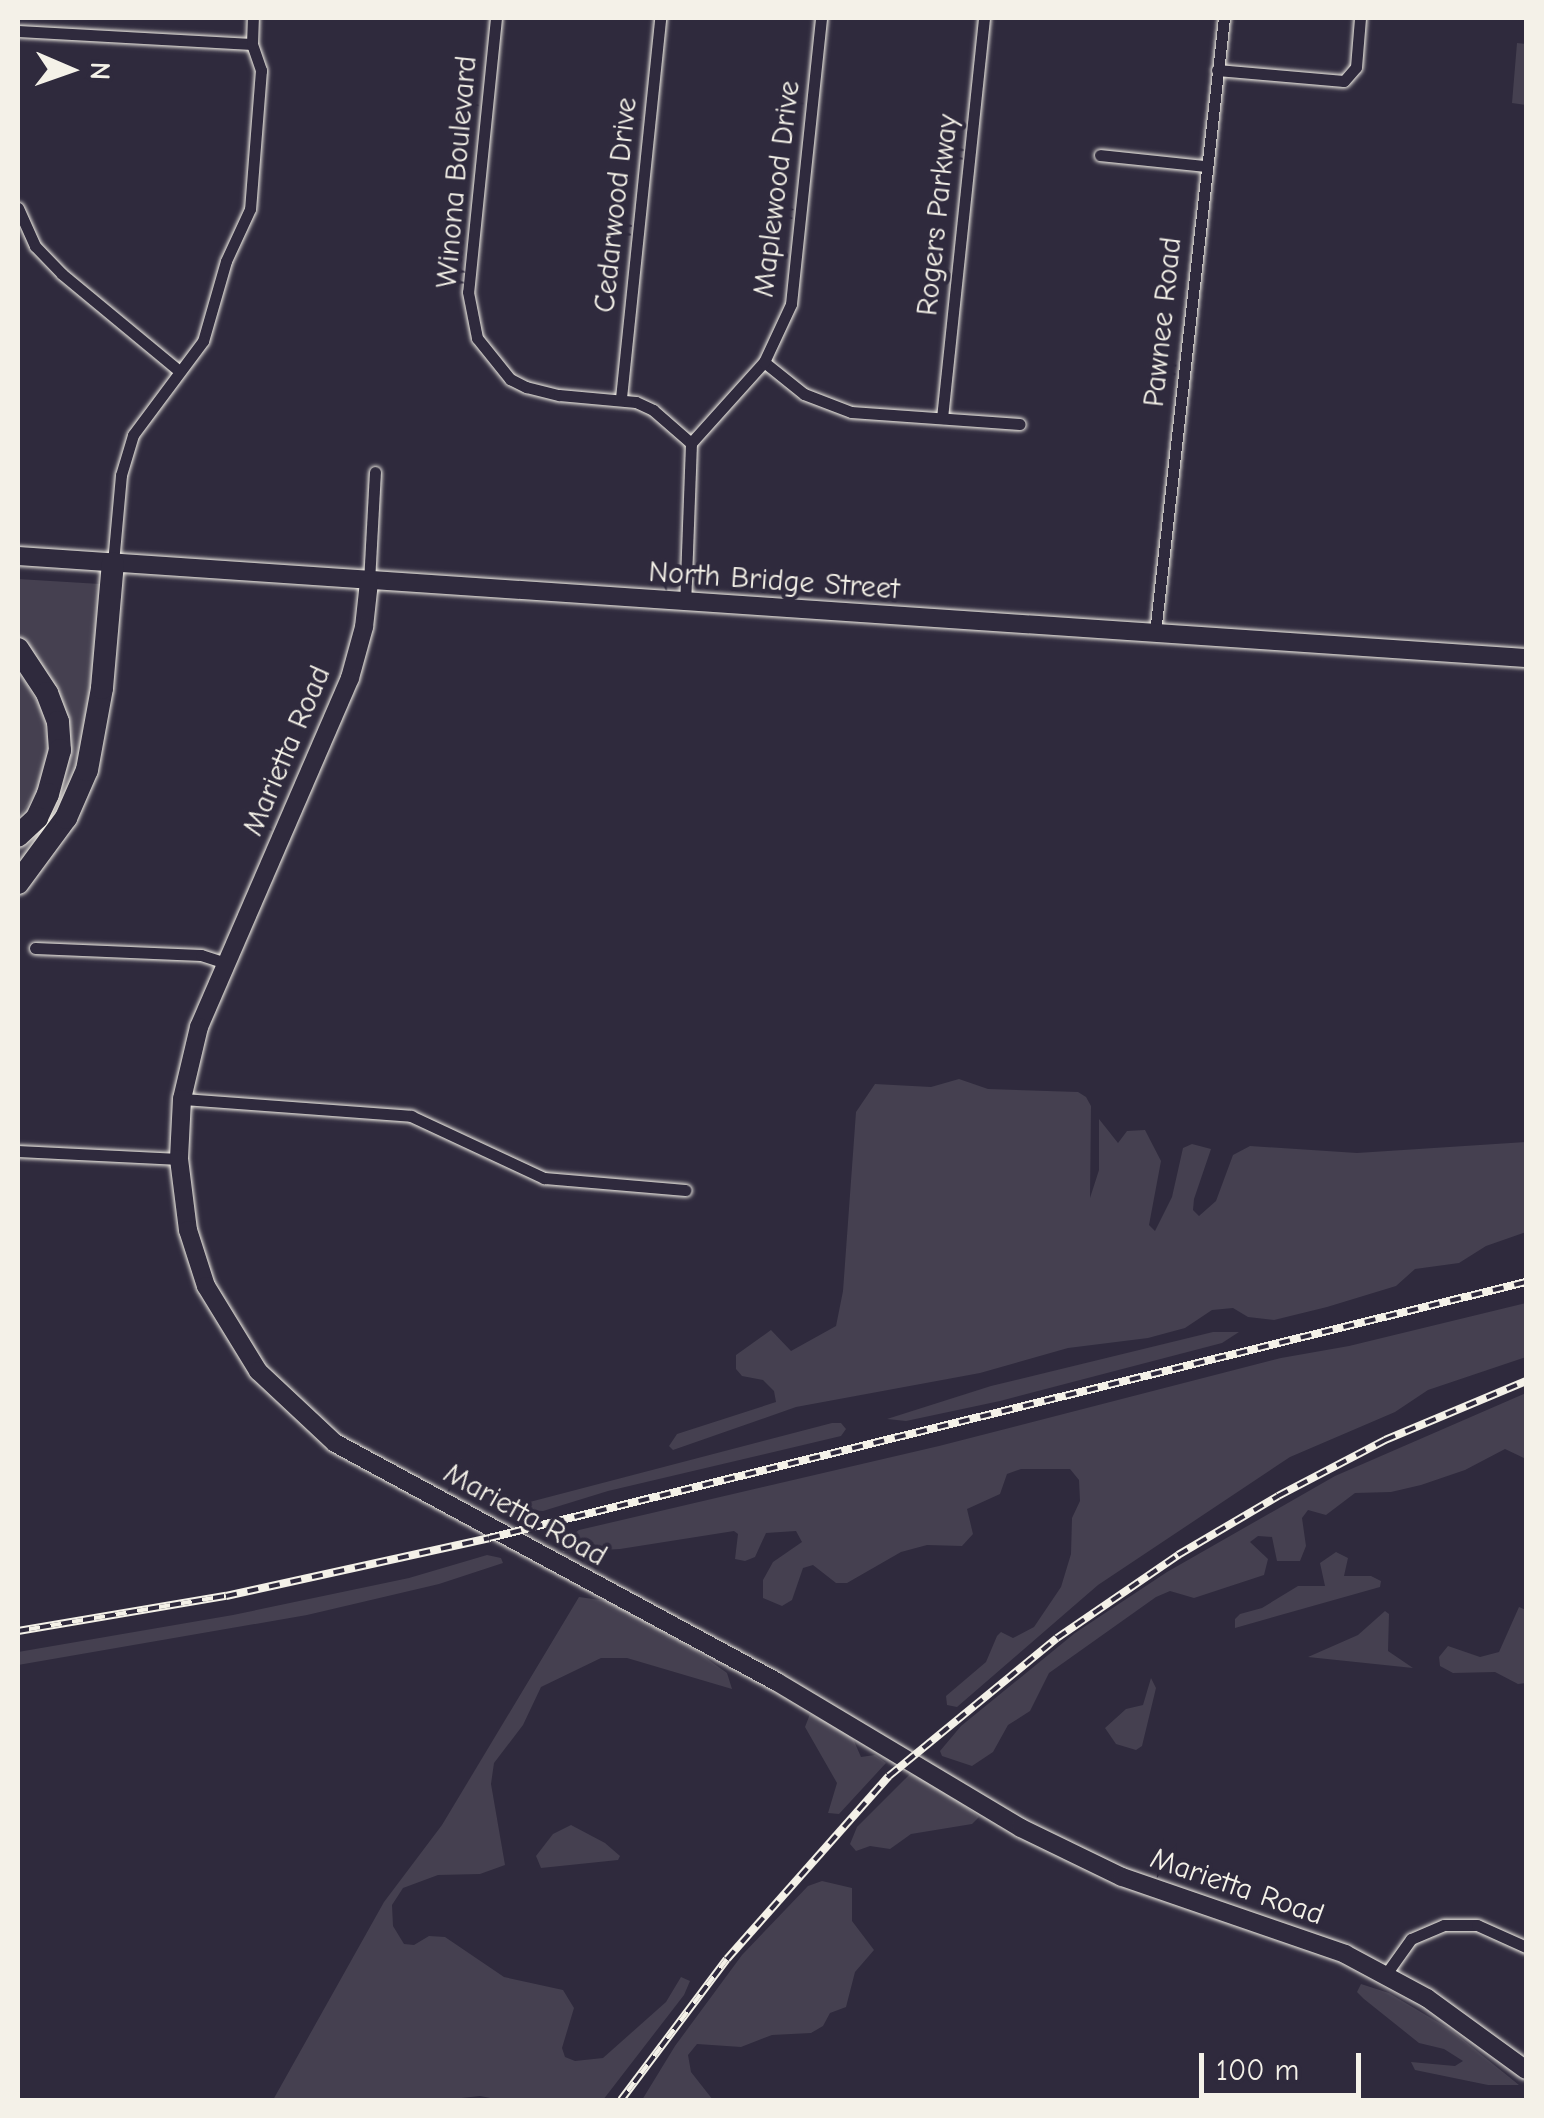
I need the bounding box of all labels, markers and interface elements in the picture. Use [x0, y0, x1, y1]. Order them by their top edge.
north arrow [20, 20, 120, 120]
street label: Winona Boulevard [429, 54, 485, 290]
text: N [84, 61, 116, 81]
street label: Maplewood Drive [746, 79, 808, 299]
street label: Cedarwood Drive [587, 96, 645, 314]
street label: Rogers Parkway [910, 112, 966, 318]
street label: Pawnee Road [1136, 235, 1190, 409]
street label: North Bridge Street [647, 554, 901, 608]
street label: Marietta Road [235, 661, 339, 841]
street label: Marietta Road [437, 1455, 613, 1575]
street label: Marietta Road [1146, 1841, 1328, 1933]
scale bar [1204, 2033, 1366, 2095]
text: 100 m [1216, 2053, 1299, 2088]

